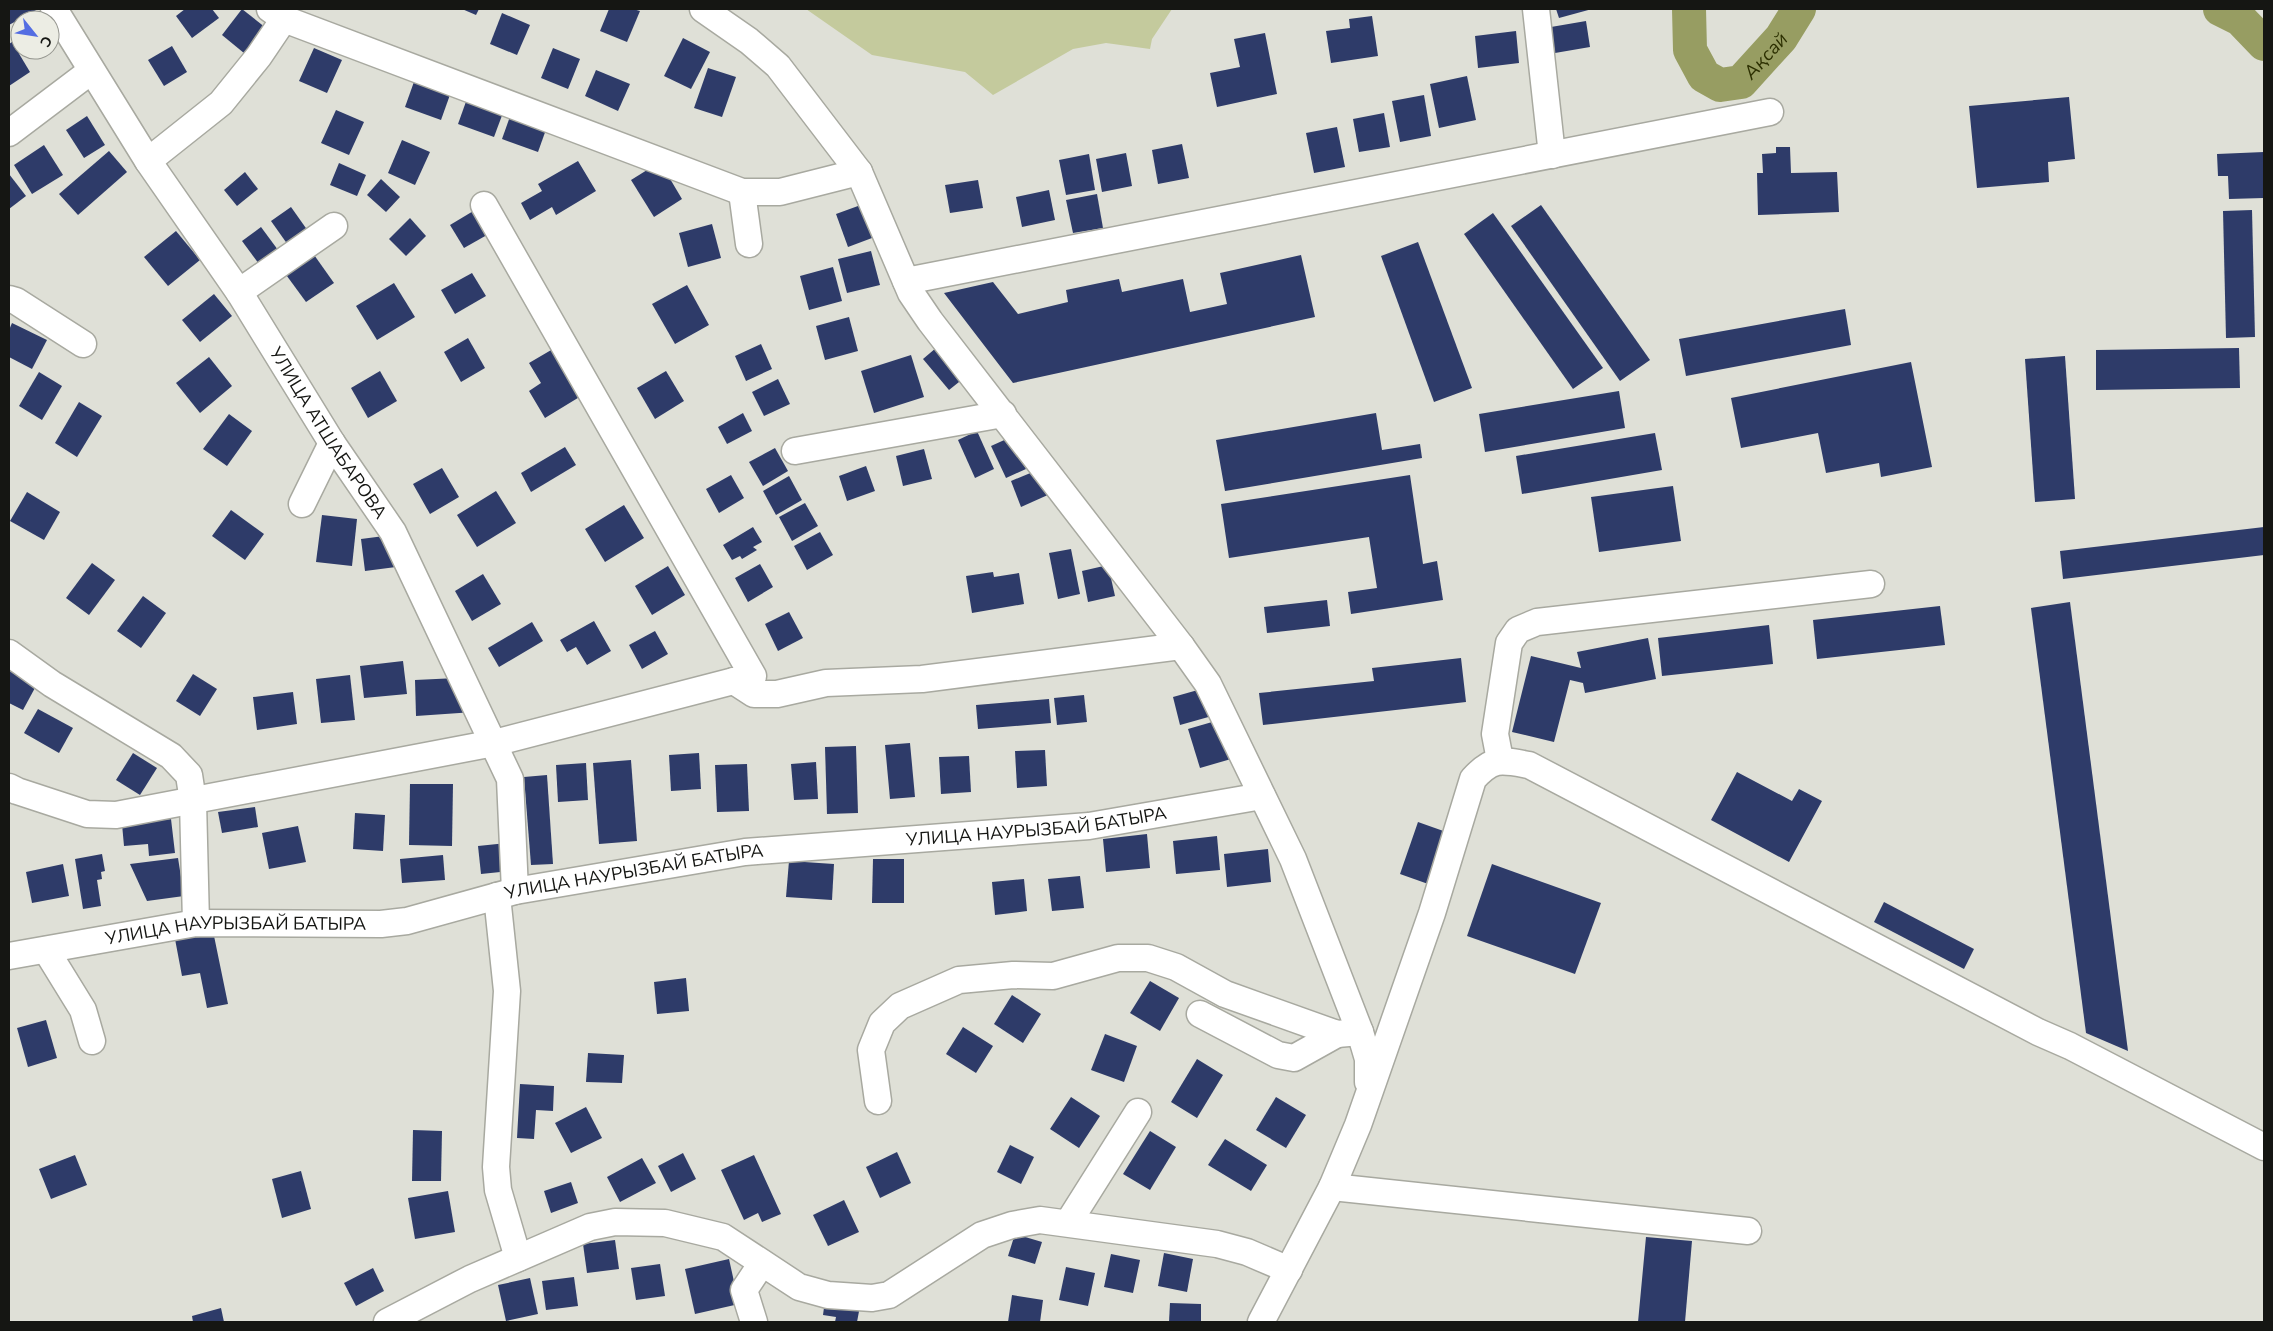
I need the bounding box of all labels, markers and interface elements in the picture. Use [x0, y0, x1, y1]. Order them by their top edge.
north arrow [10, 10, 60, 60]
water label: Ақсай [1737, 27, 1794, 86]
text: С [35, 32, 56, 51]
street label: УЛИЦА АТШАБАРОВА [263, 342, 392, 524]
street label: УЛИЦА НАУРЫЗБАЙ БАТЫРА [904, 801, 1168, 852]
street label: УЛИЦА НАУРЫЗБАЙ БАТЫРА [501, 839, 764, 906]
street label: УЛИЦА НАУРЫЗБАЙ БАТЫРА [102, 910, 366, 951]

